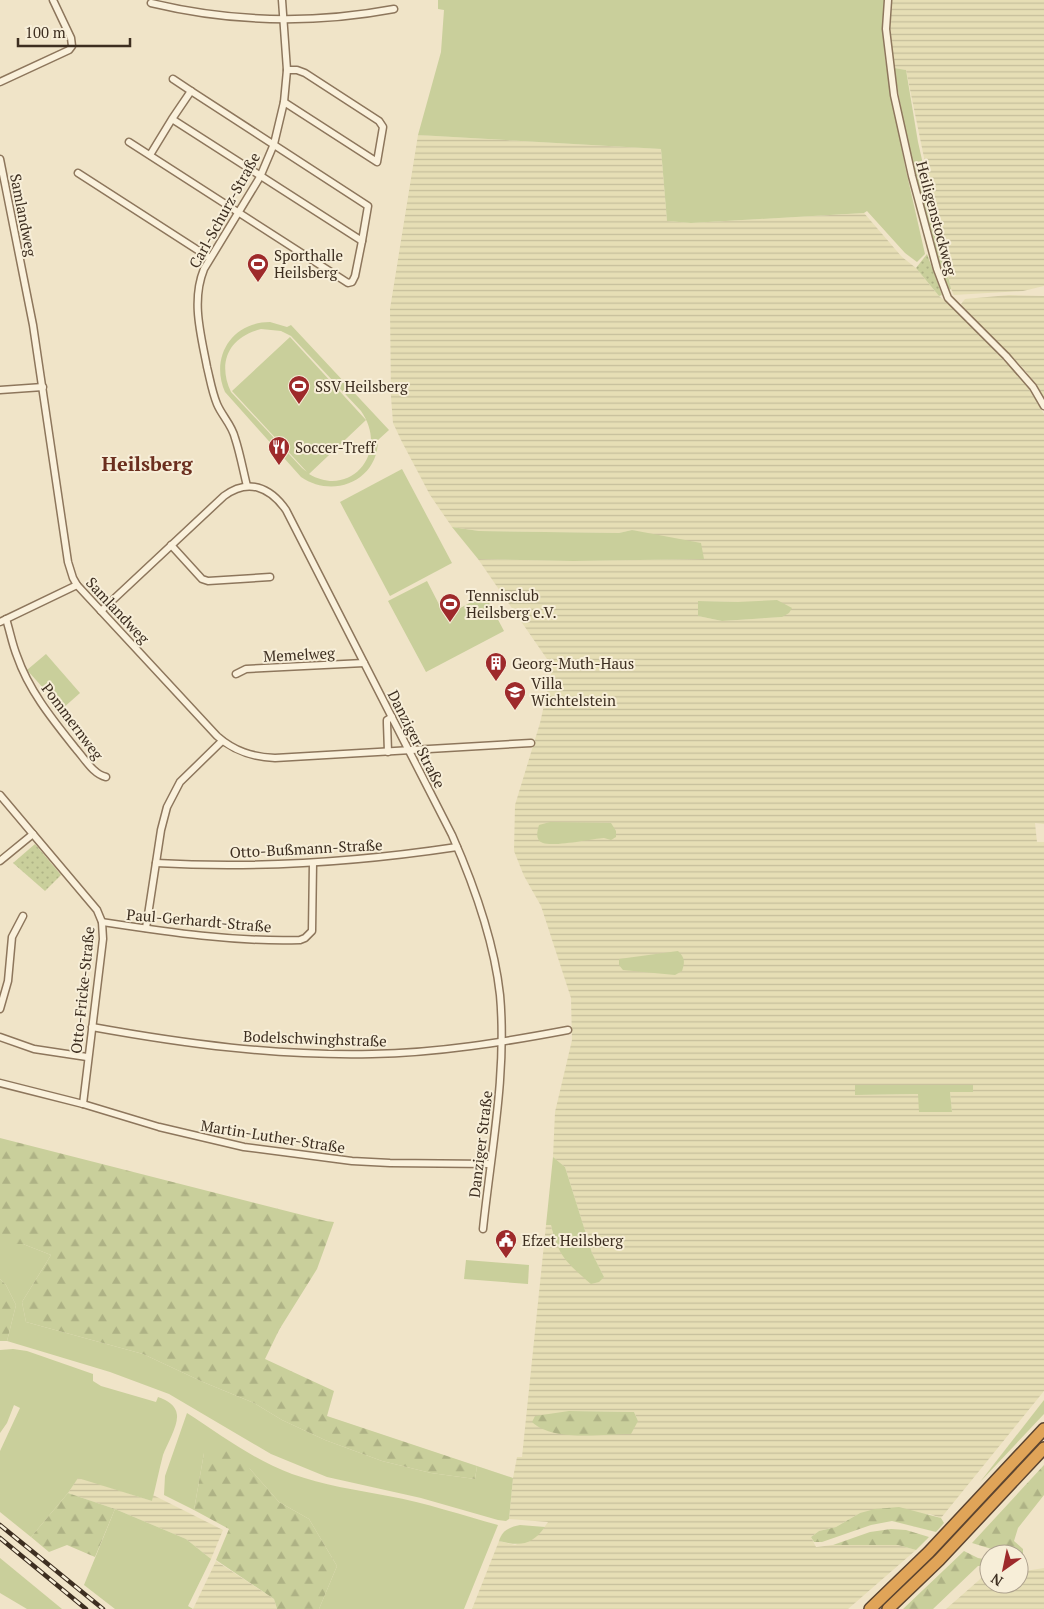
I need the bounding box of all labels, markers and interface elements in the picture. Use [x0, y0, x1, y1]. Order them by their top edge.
scale bar [18, 15, 130, 47]
text: 100 m [25, 22, 66, 42]
street label: Carl-Schurz-Straße [184, 148, 264, 272]
street label: Heiligenstockweg [912, 159, 962, 278]
street label: Samlandweg [6, 172, 42, 259]
place label: Sporthalle Heilsberg [274, 245, 343, 282]
sports icon: Sporthalle Heilsberg [246, 252, 270, 283]
sports icon: SSV Heilsberg [287, 374, 311, 405]
place label: SSV Heilsberg [315, 376, 409, 396]
restaurant icon: Soccer-Treff [267, 435, 291, 466]
place label: Soccer-Treff [295, 437, 376, 457]
district label: Heilsberg [102, 450, 193, 477]
street label: Samlandweg [82, 572, 155, 648]
place label: Tennisclub Heilsberg e.V. [466, 585, 557, 622]
sports icon: Tennisclub Heilsberg e.V. [438, 592, 462, 623]
street label: Memelweg [263, 642, 336, 666]
building icon: Georg-Muth-Haus [484, 651, 508, 682]
place label: Georg-Muth-Haus [512, 653, 634, 673]
place label: Villa Wichtelstein [531, 673, 616, 710]
street label: Pommernweg [38, 679, 109, 764]
school or university icon: Villa Wichtelstein [503, 680, 527, 711]
street label: Danziger Straße [384, 686, 450, 792]
street label: Otto-Bußmann-Straße [229, 834, 383, 862]
street label: Paul-Gerhardt-Straße [126, 904, 272, 936]
street label: Otto-Fricke-Straße [65, 925, 99, 1055]
street label: Bodelschwinghstraße [243, 1025, 387, 1051]
street label: Danziger Straße [464, 1089, 496, 1199]
street label: Martin-Luther-Straße [199, 1115, 347, 1157]
public building icon: Efzet Heilsberg [494, 1228, 518, 1259]
place label: Efzet Heilsberg [522, 1230, 624, 1250]
north arrow [979, 1544, 1029, 1594]
text: N [987, 1569, 1006, 1591]

